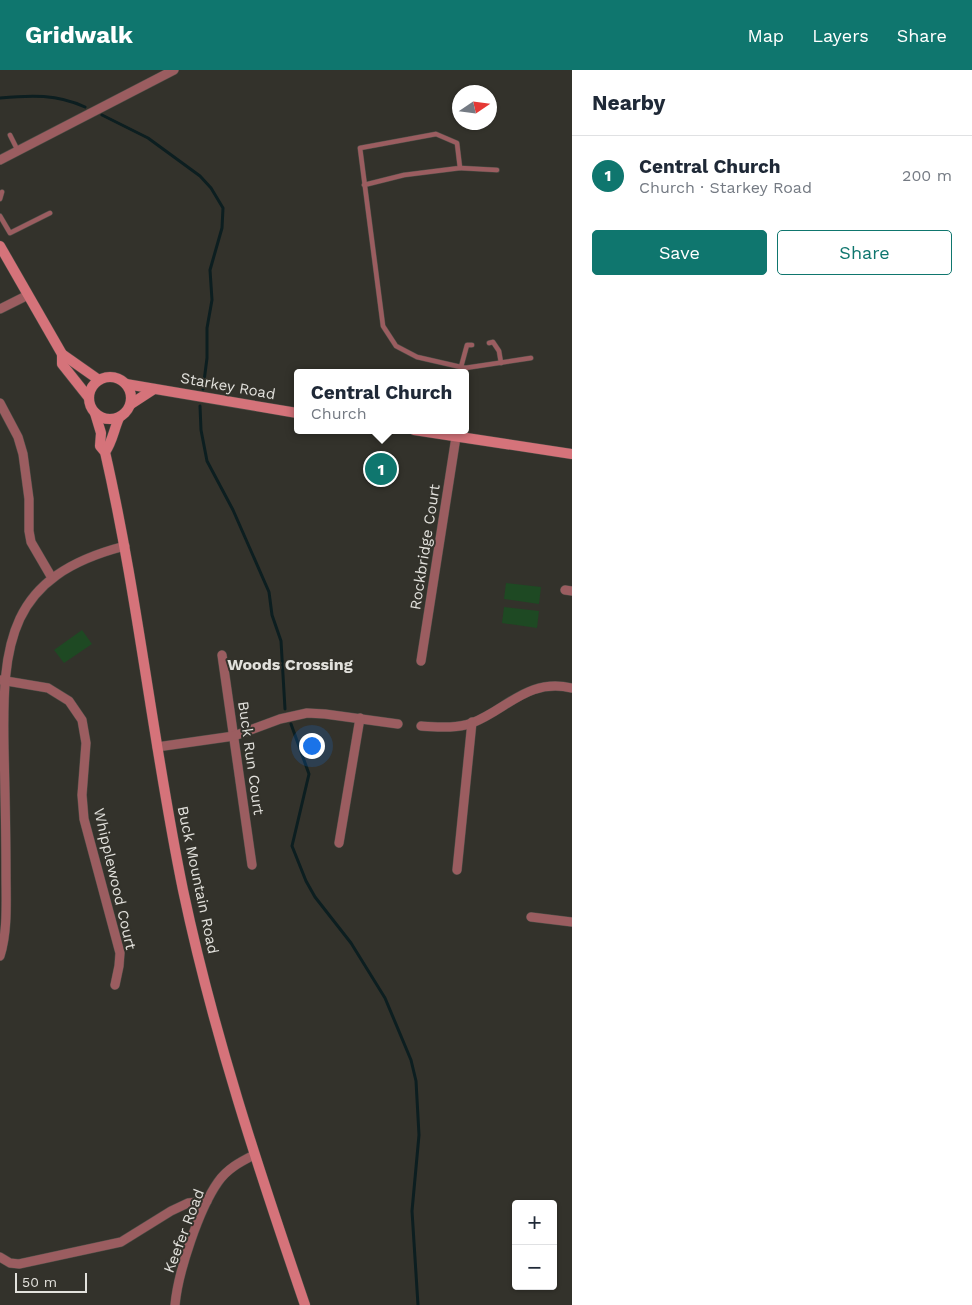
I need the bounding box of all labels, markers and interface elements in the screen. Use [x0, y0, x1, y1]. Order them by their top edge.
text: Gridwalk [25, 21, 133, 49]
text: Map [747, 25, 784, 46]
text: Layers [812, 25, 869, 46]
text: Share [897, 25, 947, 46]
north arrow [452, 85, 497, 130]
text: Nearby [592, 90, 665, 115]
text: Central Church [639, 155, 781, 178]
text: 1 [605, 166, 611, 185]
text: 200 m [902, 166, 952, 185]
text: Church · Starkey Road [639, 178, 812, 197]
button: Save [592, 230, 767, 275]
button: Share [777, 230, 952, 275]
street label: Starkey Road [179, 369, 277, 403]
popup [294, 369, 469, 434]
text: Central Church [311, 381, 452, 404]
text: Church [311, 404, 367, 423]
pin: 1 [365, 450, 397, 488]
street label: Rockbridge Court [406, 482, 444, 611]
district label: Woods Crossing [227, 655, 353, 674]
street label: Buck Run Court [234, 700, 268, 817]
your location [299, 733, 325, 759]
street label: Buck Mountain Road [174, 804, 222, 956]
street label: Whipplewood Court [90, 806, 140, 952]
street label: Keefer Road [160, 1187, 208, 1275]
map controls [512, 1200, 557, 1290]
button: + [512, 1200, 557, 1245]
button: − [512, 1245, 557, 1290]
scale bar [15, 1270, 88, 1293]
text: 50 m [22, 1274, 57, 1290]

